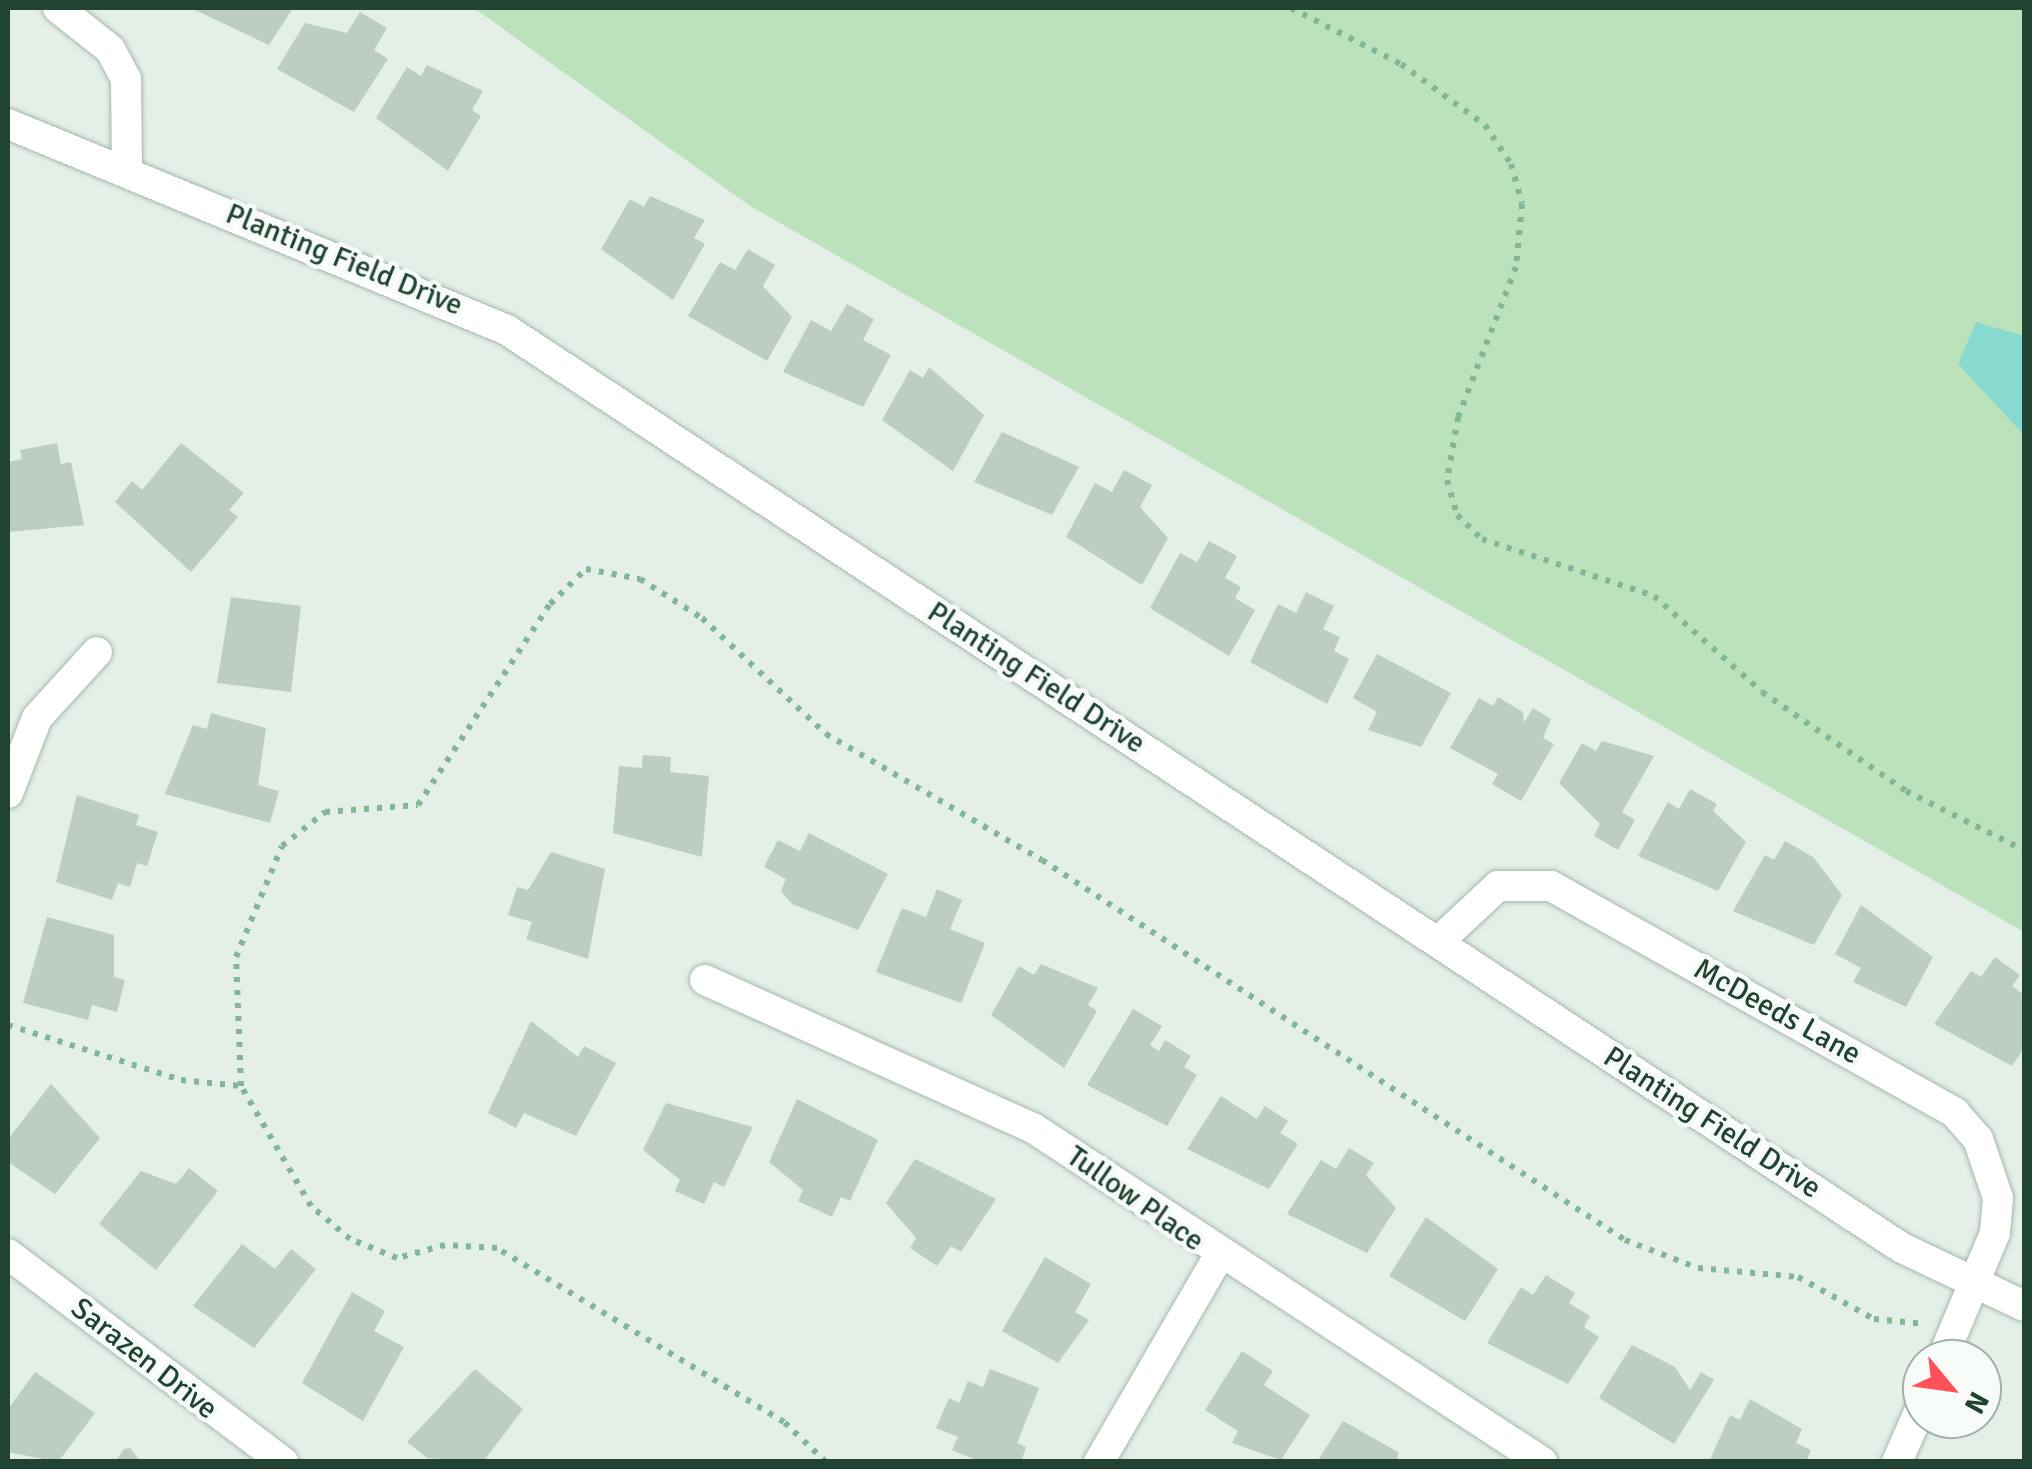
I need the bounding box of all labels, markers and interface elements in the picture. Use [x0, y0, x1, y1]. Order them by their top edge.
street label: Planting Field Drive [220, 196, 468, 324]
street label: Planting Field Drive [920, 594, 1152, 762]
street label: McDeeds Lane [1687, 951, 1867, 1073]
street label: Planting Field Drive [1596, 1039, 1828, 1207]
street label: Tullow Place [1059, 1139, 1211, 1259]
street label: Sarazen Drive [64, 1291, 224, 1427]
north arrow [1902, 1339, 2002, 1439]
text: N [1957, 1386, 1996, 1419]

